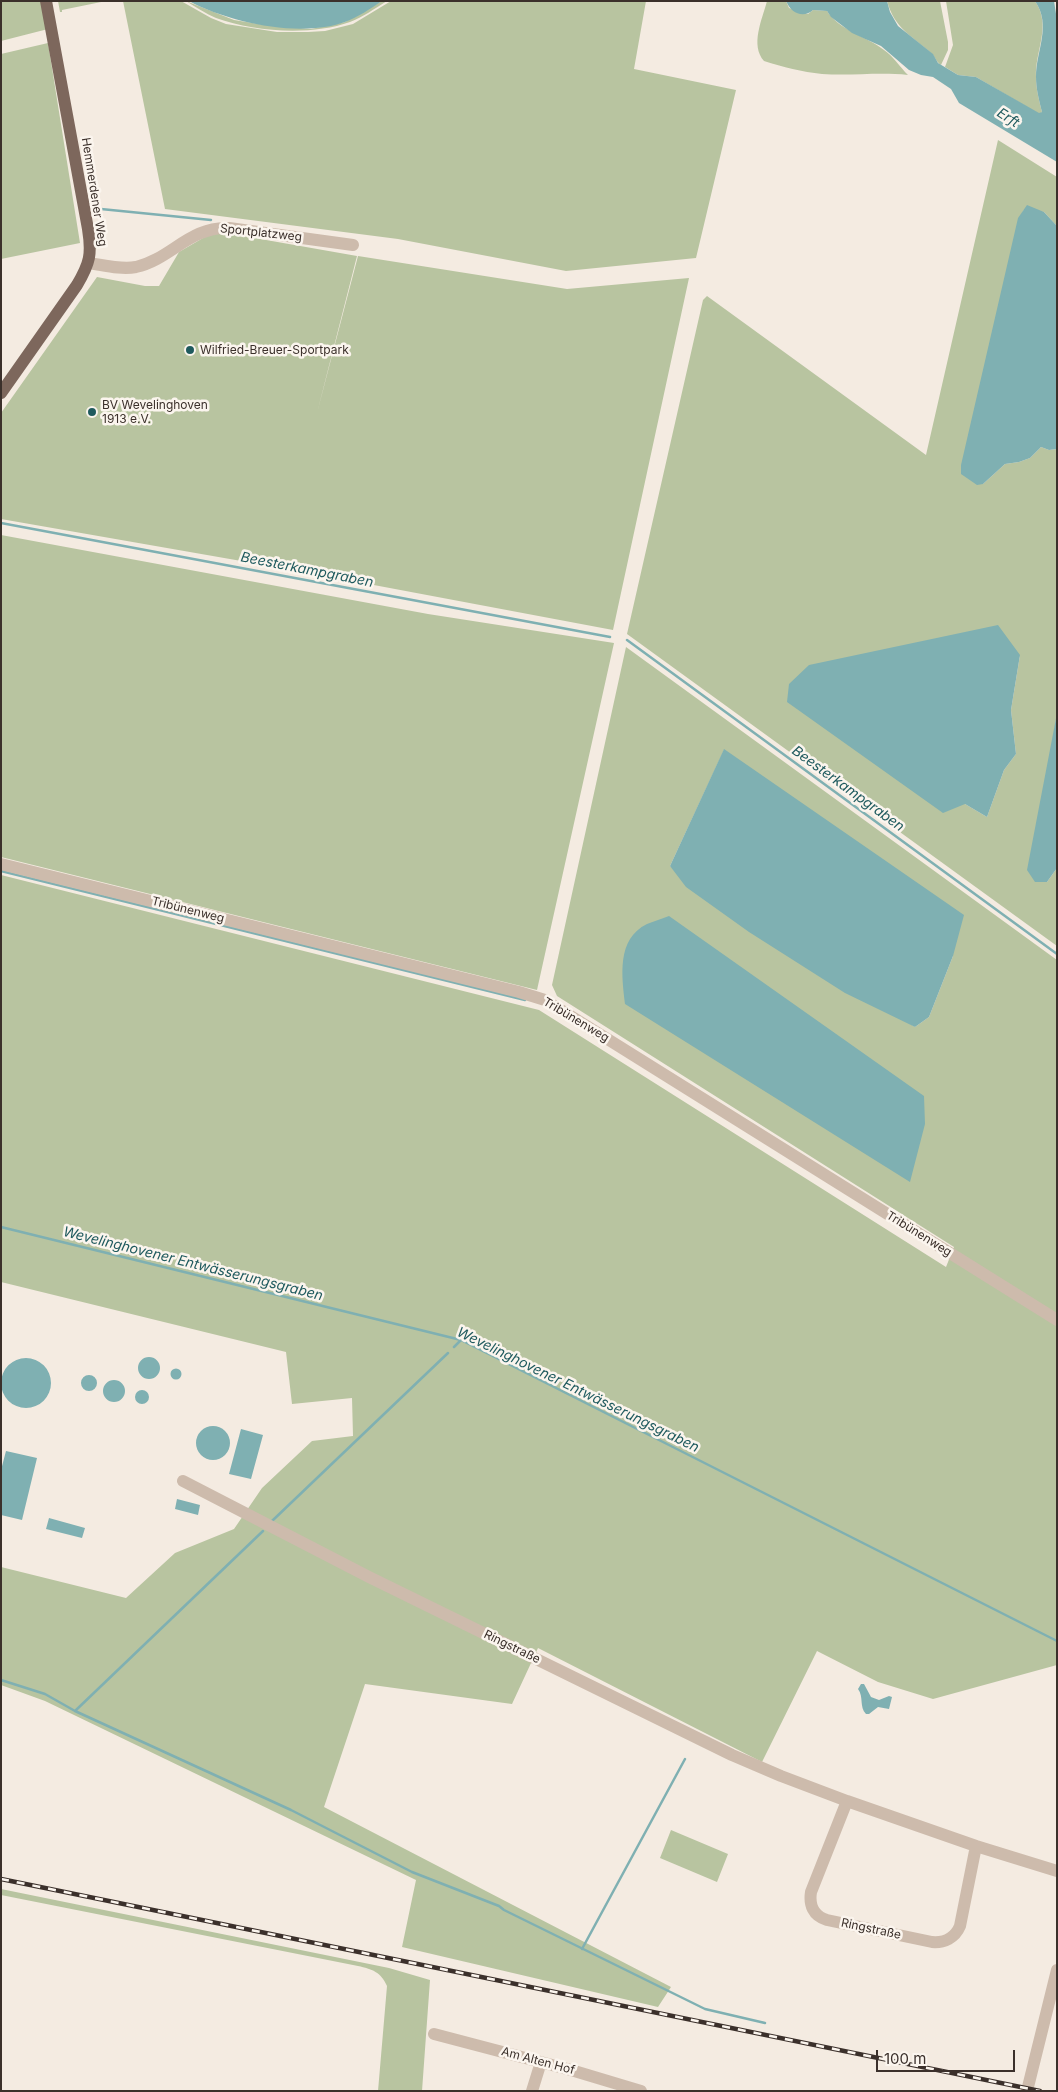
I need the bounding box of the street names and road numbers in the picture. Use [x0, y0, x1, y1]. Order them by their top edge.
street label: Hemmerdener Weg [78, 136, 110, 248]
street label: Sportplatzweg [219, 222, 303, 244]
street label: Tribünenweg [150, 894, 226, 926]
street label: Tribünenweg [540, 995, 612, 1045]
street label: Tribünenweg [884, 1208, 954, 1260]
street label: Ringstraße [481, 1627, 543, 1667]
street label: Ringstraße [840, 1916, 902, 1942]
street label: Am Alten Hof [500, 2044, 576, 2078]

